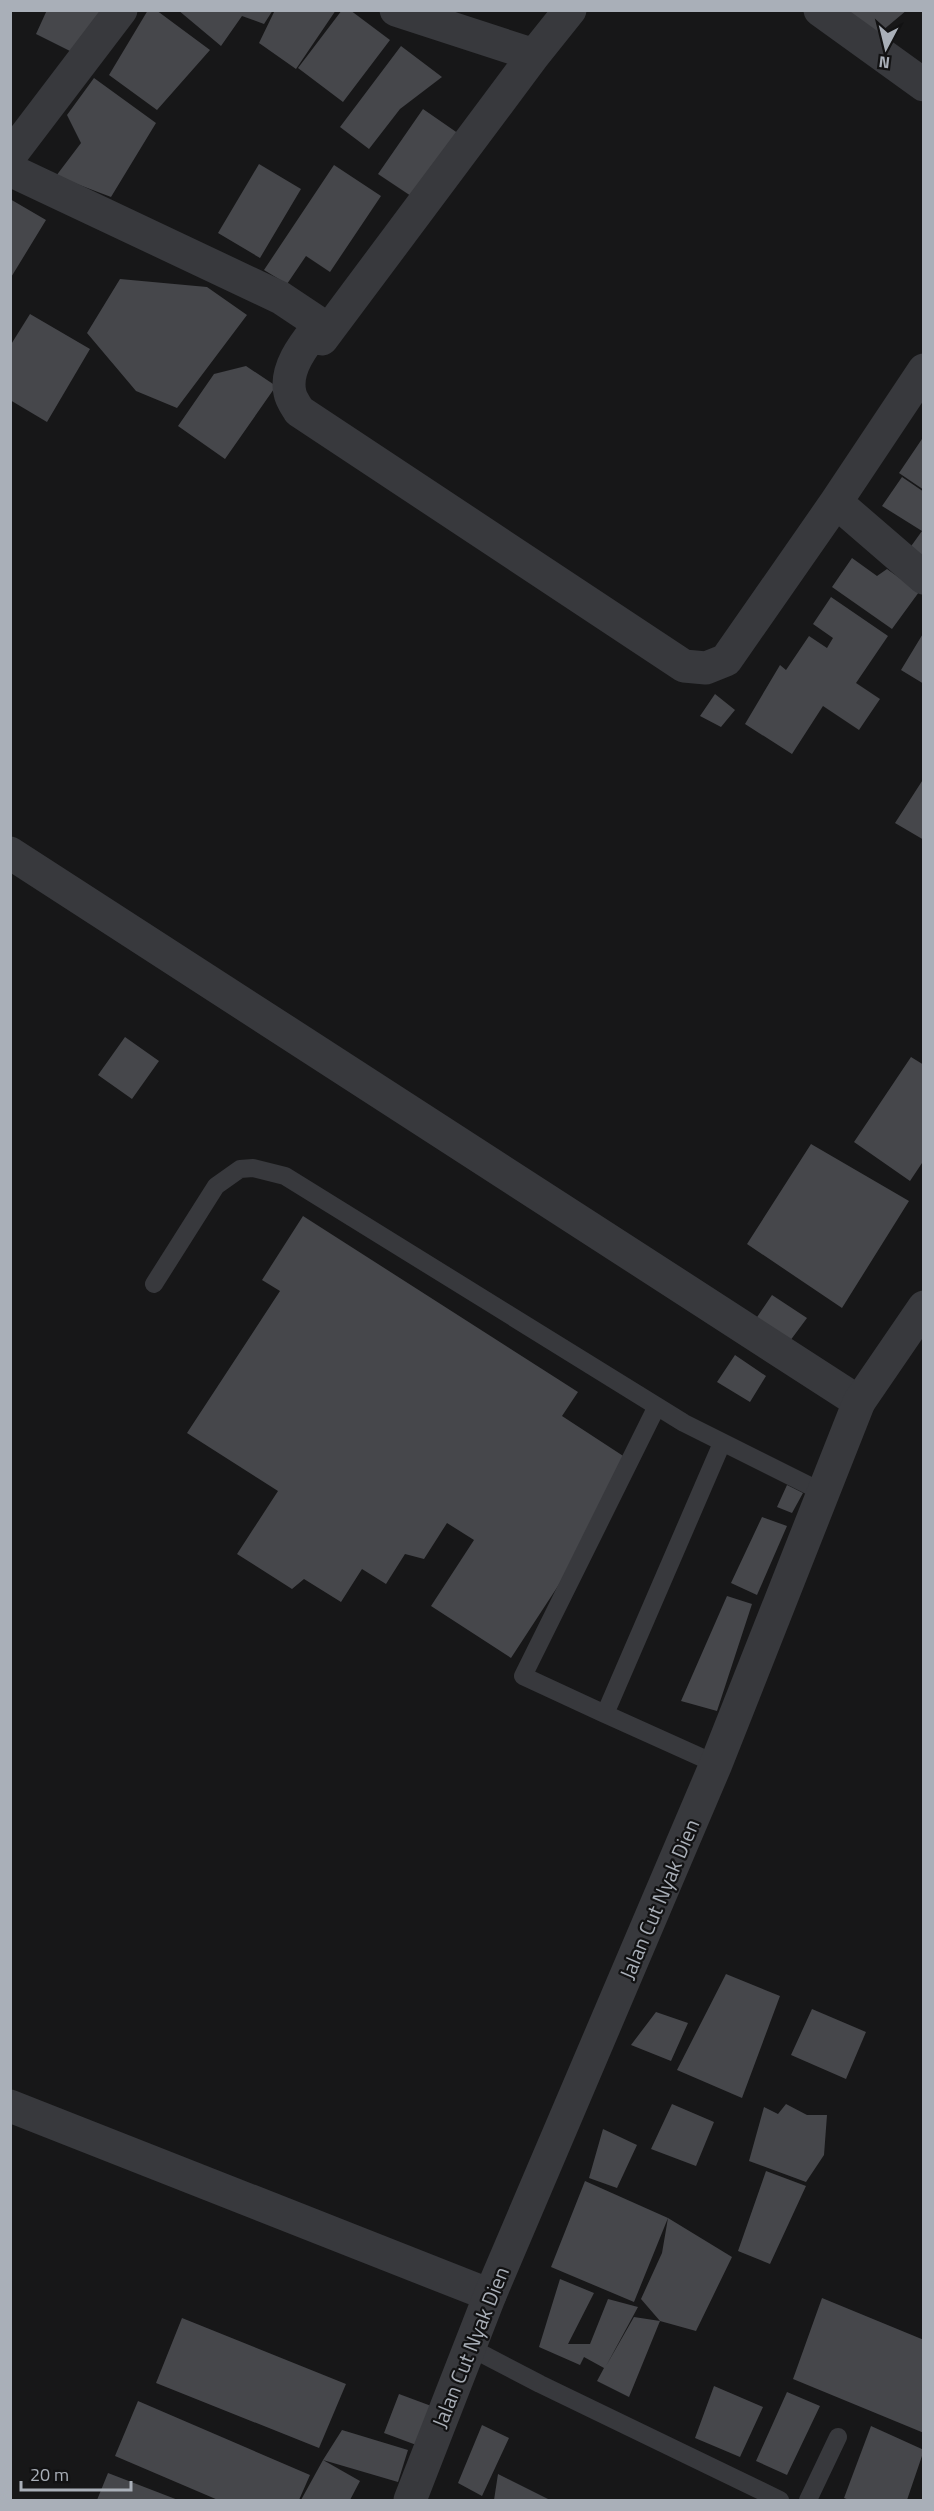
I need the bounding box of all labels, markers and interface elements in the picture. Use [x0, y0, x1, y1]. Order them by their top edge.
north arrow [856, 18, 916, 78]
text: N [877, 50, 891, 75]
street label: Jalan Cut Nyak Dien [611, 1814, 707, 1984]
street label: Jalan Cut Nyak Dien [423, 2261, 517, 2433]
scale bar [21, 2454, 130, 2492]
text: 20 m [30, 2461, 69, 2488]

